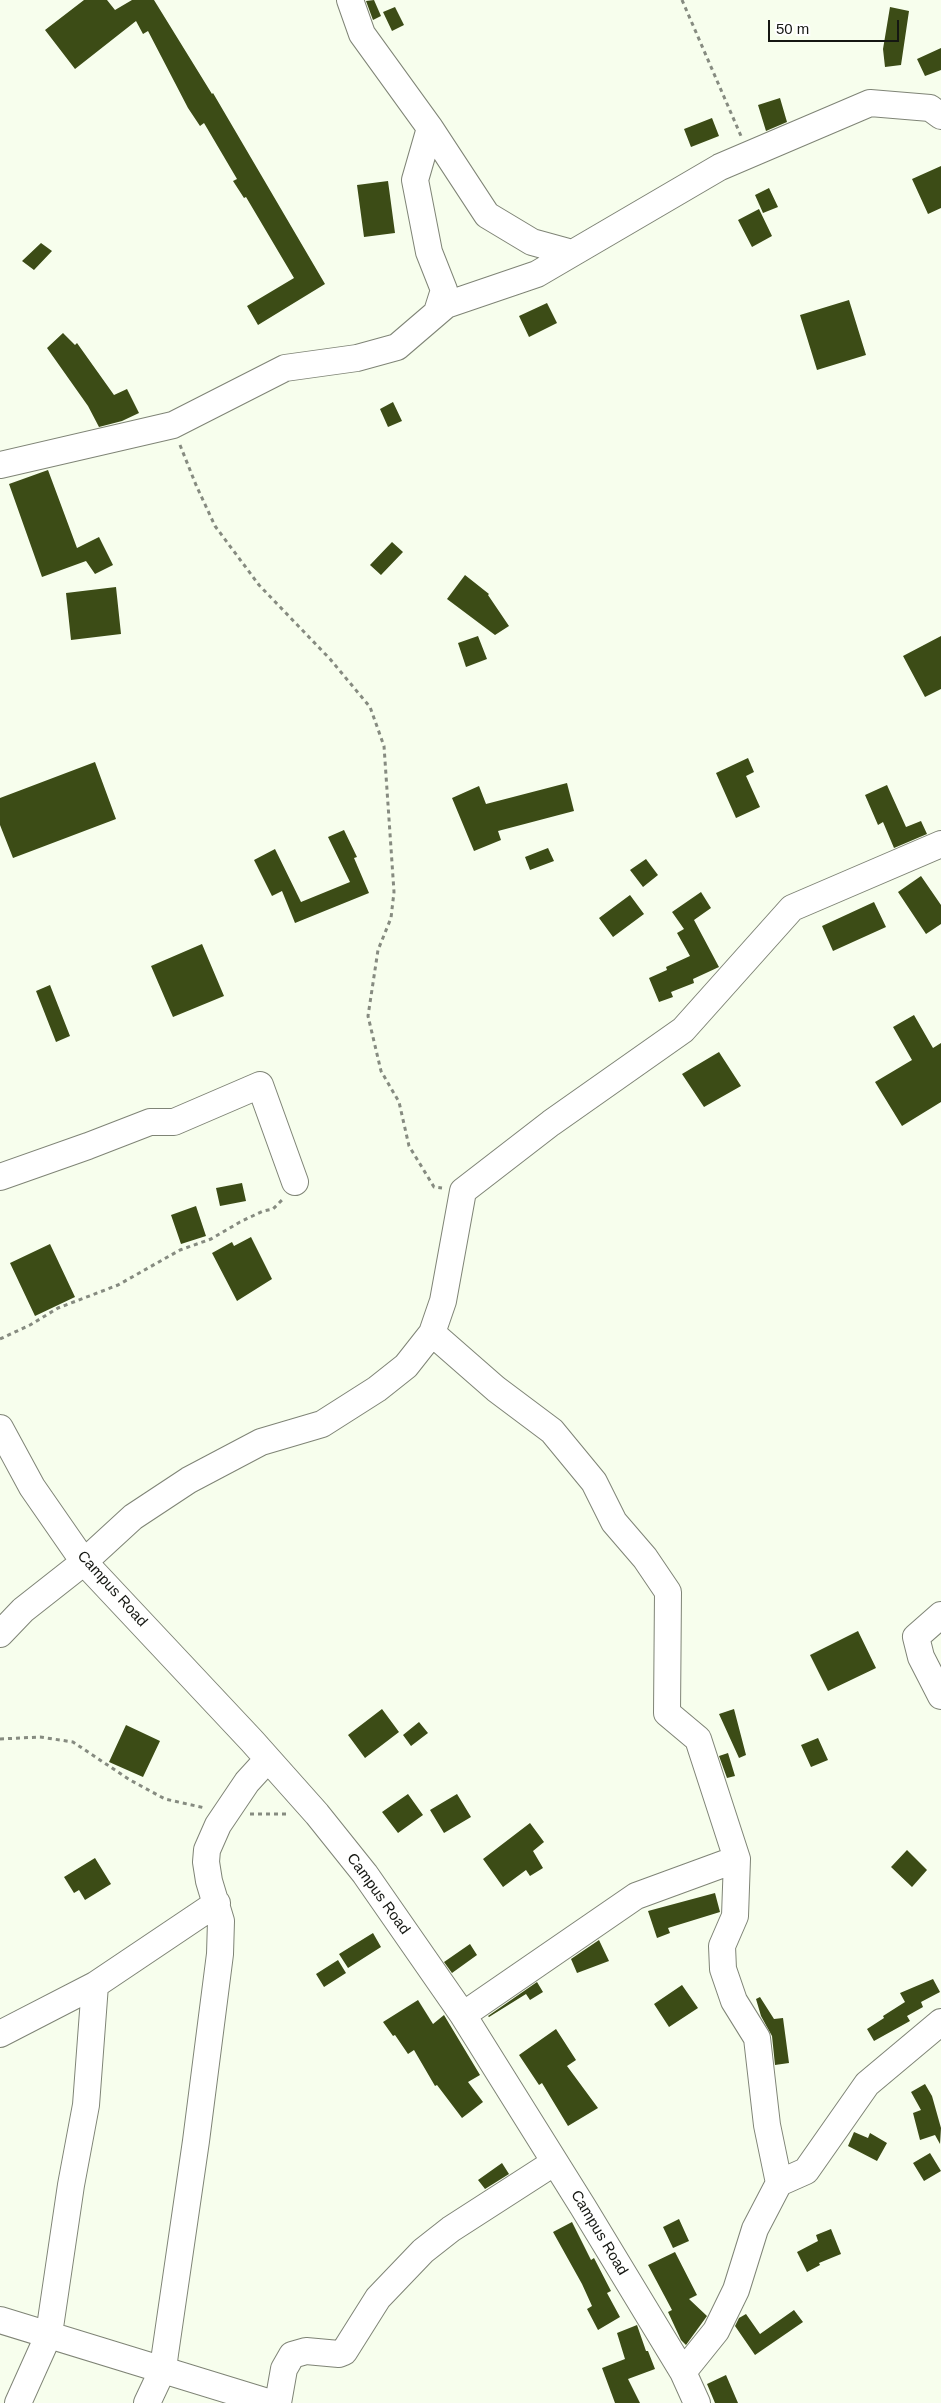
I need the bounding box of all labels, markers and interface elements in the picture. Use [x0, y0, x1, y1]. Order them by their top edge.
scale bar [771, 10, 902, 42]
text: 50 m [776, 20, 809, 37]
street label: Campus Road [73, 1547, 151, 1631]
street label: Campus Road [343, 1850, 413, 1938]
street label: Campus Road [567, 2187, 631, 2279]

